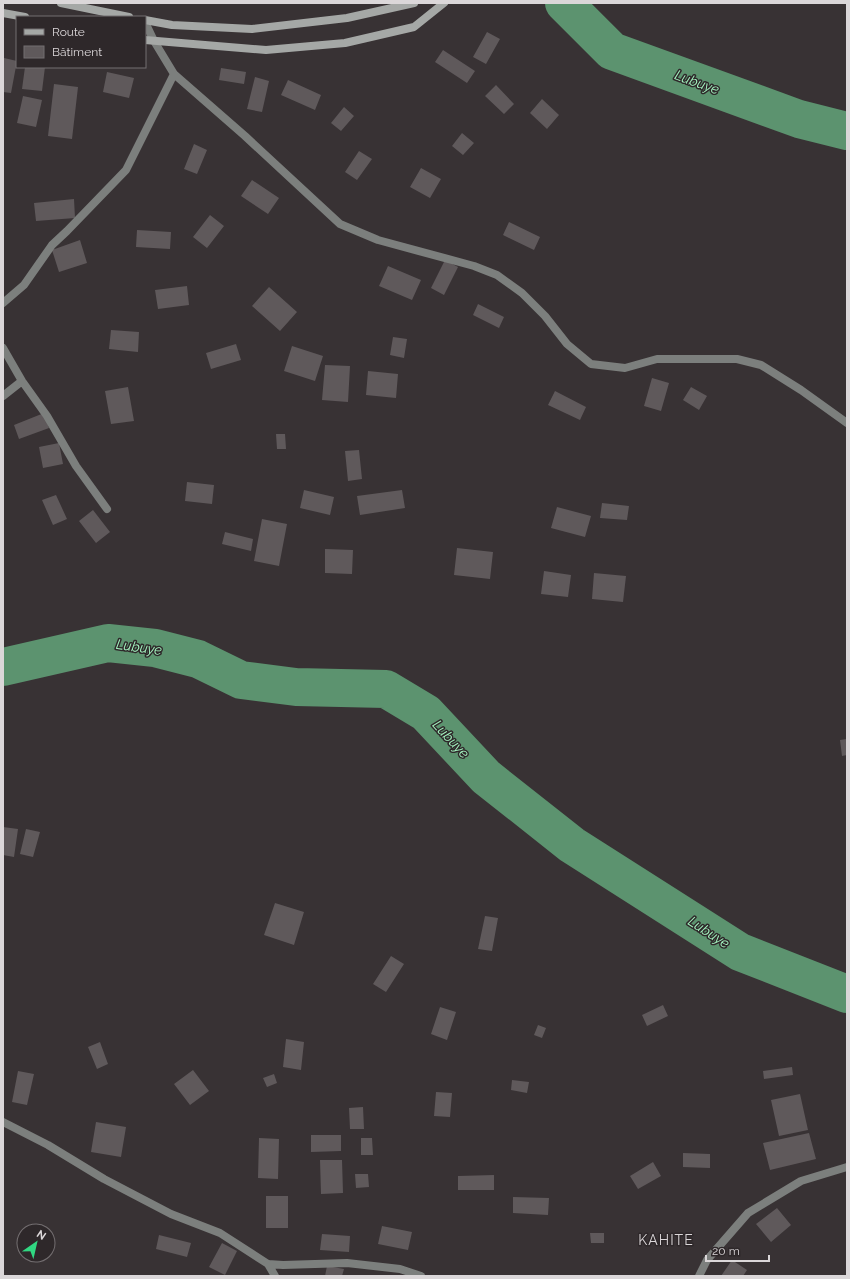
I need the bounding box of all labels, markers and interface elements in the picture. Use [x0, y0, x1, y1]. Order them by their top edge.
legend [16, 16, 146, 68]
text: Route [52, 25, 85, 39]
text: Bâtiment [52, 45, 102, 59]
water label: Lubuye [673, 67, 722, 98]
water label: Lubuye [115, 636, 163, 658]
water label: Lubuye [429, 717, 473, 762]
water label: Lubuye [685, 913, 733, 952]
north arrow [16, 1223, 56, 1263]
text: N [34, 1227, 48, 1243]
district label: KAHITE [638, 1232, 694, 1248]
scale bar [706, 1237, 769, 1263]
text: 20 m [712, 1244, 740, 1258]

